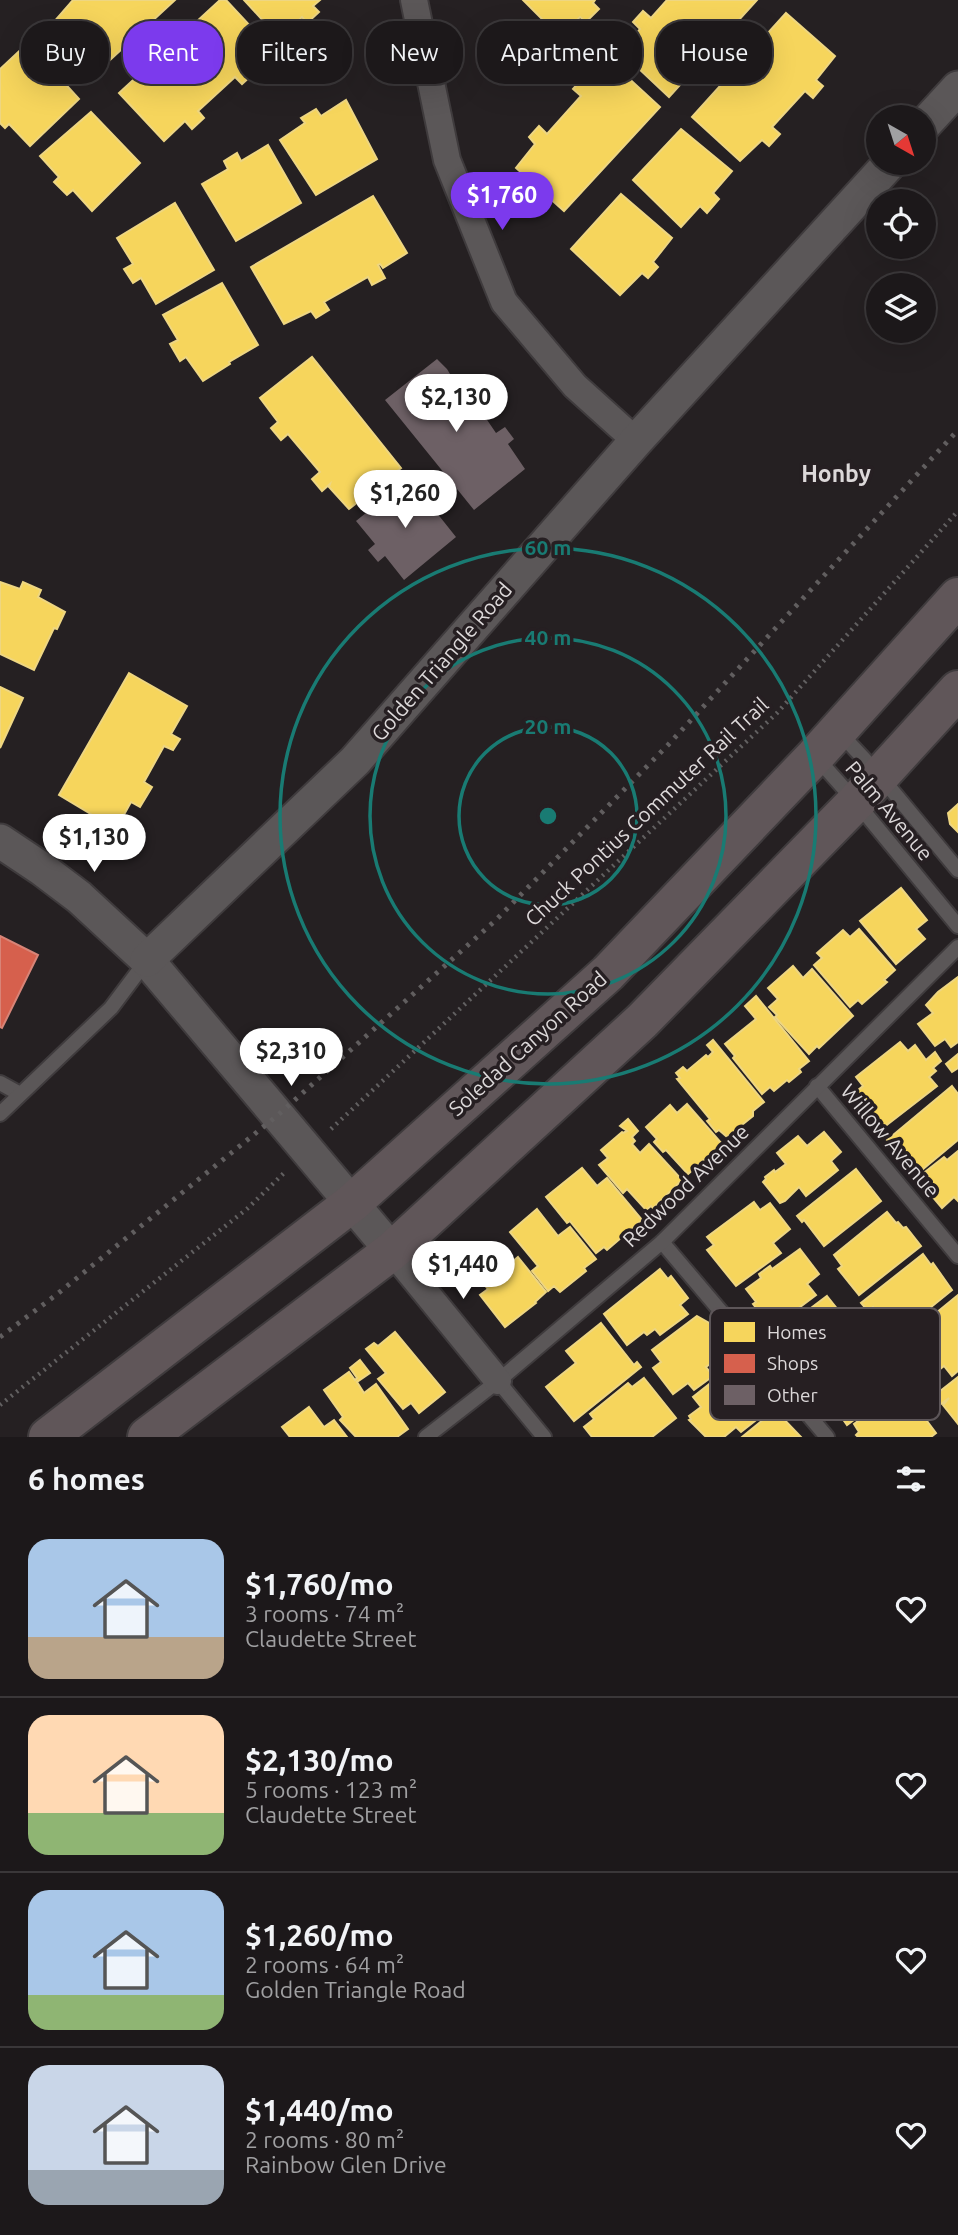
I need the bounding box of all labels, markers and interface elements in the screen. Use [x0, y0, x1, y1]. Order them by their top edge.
chip: Buy [21, 21, 109, 84]
chip: Rent [123, 21, 223, 84]
chip: Filters [237, 21, 352, 84]
chip: New [366, 21, 463, 84]
chip: Apartment [477, 21, 642, 84]
chip: House [656, 21, 772, 84]
north arrow [866, 105, 936, 175]
map controls [866, 105, 936, 343]
pin: $1,760 [445, 173, 559, 232]
text: $1,760 [467, 182, 537, 207]
button: locate [866, 189, 936, 259]
button: layers [866, 273, 936, 343]
pin: $2,130 [399, 374, 513, 434]
text: $2,130 [421, 384, 491, 409]
district label: Honby [801, 461, 871, 486]
pin: $1,260 [348, 470, 462, 530]
text: $1,260 [370, 480, 440, 505]
text: 60 m [525, 535, 571, 559]
street label: Golden Triangle Road [366, 577, 516, 745]
text: 40 m [525, 625, 571, 649]
street label: Chuck Pontius Commuter Rail Trail [520, 692, 773, 930]
text: 20 m [525, 714, 571, 738]
street label: Palm Avenue [841, 756, 938, 865]
centre of rings [536, 804, 560, 828]
pin: $1,130 [37, 814, 151, 874]
text: $1,130 [59, 824, 129, 849]
street label: Soledad Canyon Road [444, 966, 611, 1120]
pin: $2,310 [234, 1028, 348, 1088]
text: $2,310 [256, 1038, 326, 1063]
street label: Willow Avenue [837, 1079, 945, 1202]
street label: Redwood Avenue [617, 1119, 753, 1251]
pin: $1,440 [406, 1242, 520, 1301]
text: $1,440 [428, 1251, 498, 1276]
legend [710, 1308, 940, 1420]
text: Homes [767, 1321, 827, 1343]
text: Shops [767, 1352, 818, 1374]
text: Other [767, 1384, 818, 1406]
icon: filters [892, 1460, 930, 1498]
text: 6 homes [28, 1462, 145, 1496]
icon: home [84, 1567, 168, 1651]
text: $1,760/mo [245, 1567, 394, 1601]
icon: heart [892, 1590, 930, 1628]
text: 3 rooms · 74 m² [245, 1601, 404, 1626]
text: Claudette Street [245, 1626, 417, 1651]
icon: home [84, 1743, 168, 1827]
text: $2,130/mo [245, 1743, 394, 1777]
icon: heart [892, 1766, 930, 1804]
text: 5 rooms · 123 m² [245, 1777, 417, 1802]
text: Claudette Street [245, 1802, 417, 1827]
icon: home [84, 1918, 168, 2002]
text: $1,260/mo [245, 1918, 394, 1952]
icon: heart [892, 1941, 930, 1979]
text: 2 rooms · 64 m² [245, 1952, 404, 1977]
text: Golden Triangle Road [245, 1977, 466, 2002]
icon: home [84, 2093, 168, 2177]
text: $1,440/mo [245, 2093, 394, 2127]
icon: heart [892, 2116, 930, 2154]
text: 2 rooms · 80 m² [245, 2127, 404, 2152]
text: Rainbow Glen Drive [245, 2152, 447, 2177]

